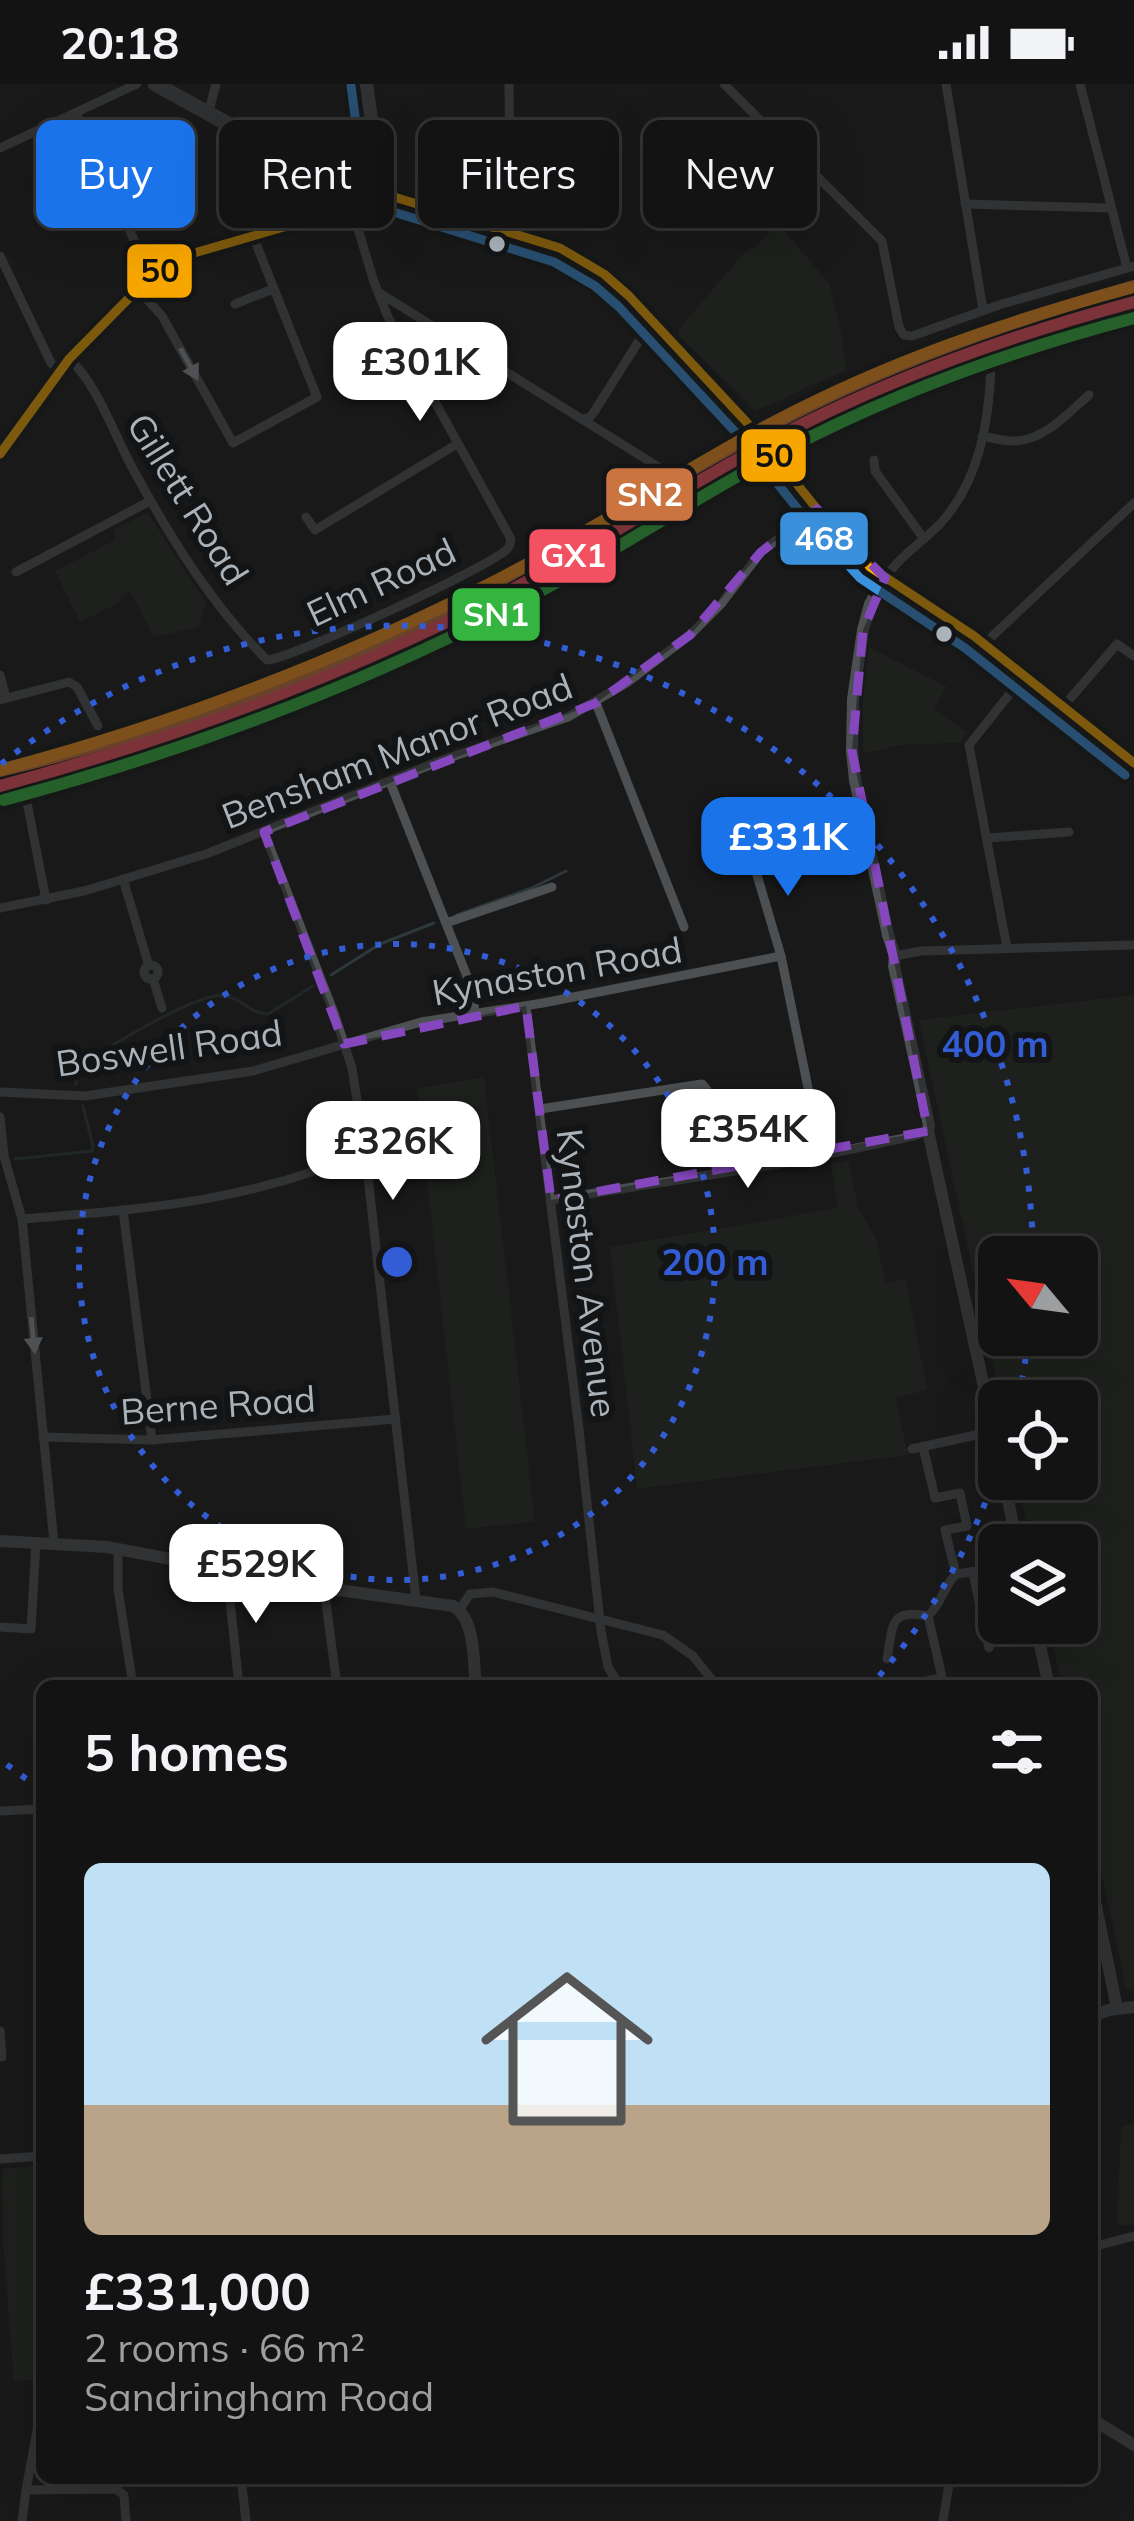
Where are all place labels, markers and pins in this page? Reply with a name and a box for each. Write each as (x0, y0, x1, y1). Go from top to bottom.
unlabelled marker (486, 233, 508, 255)
pin: £301K (336, 322, 504, 424)
unlabelled marker (933, 623, 955, 645)
pin: £331K (704, 797, 872, 899)
pin: £354K (664, 1089, 832, 1191)
pin: £326K (309, 1101, 477, 1203)
centre of rings (376, 1241, 418, 1283)
pin: £529K (172, 1524, 340, 1626)

